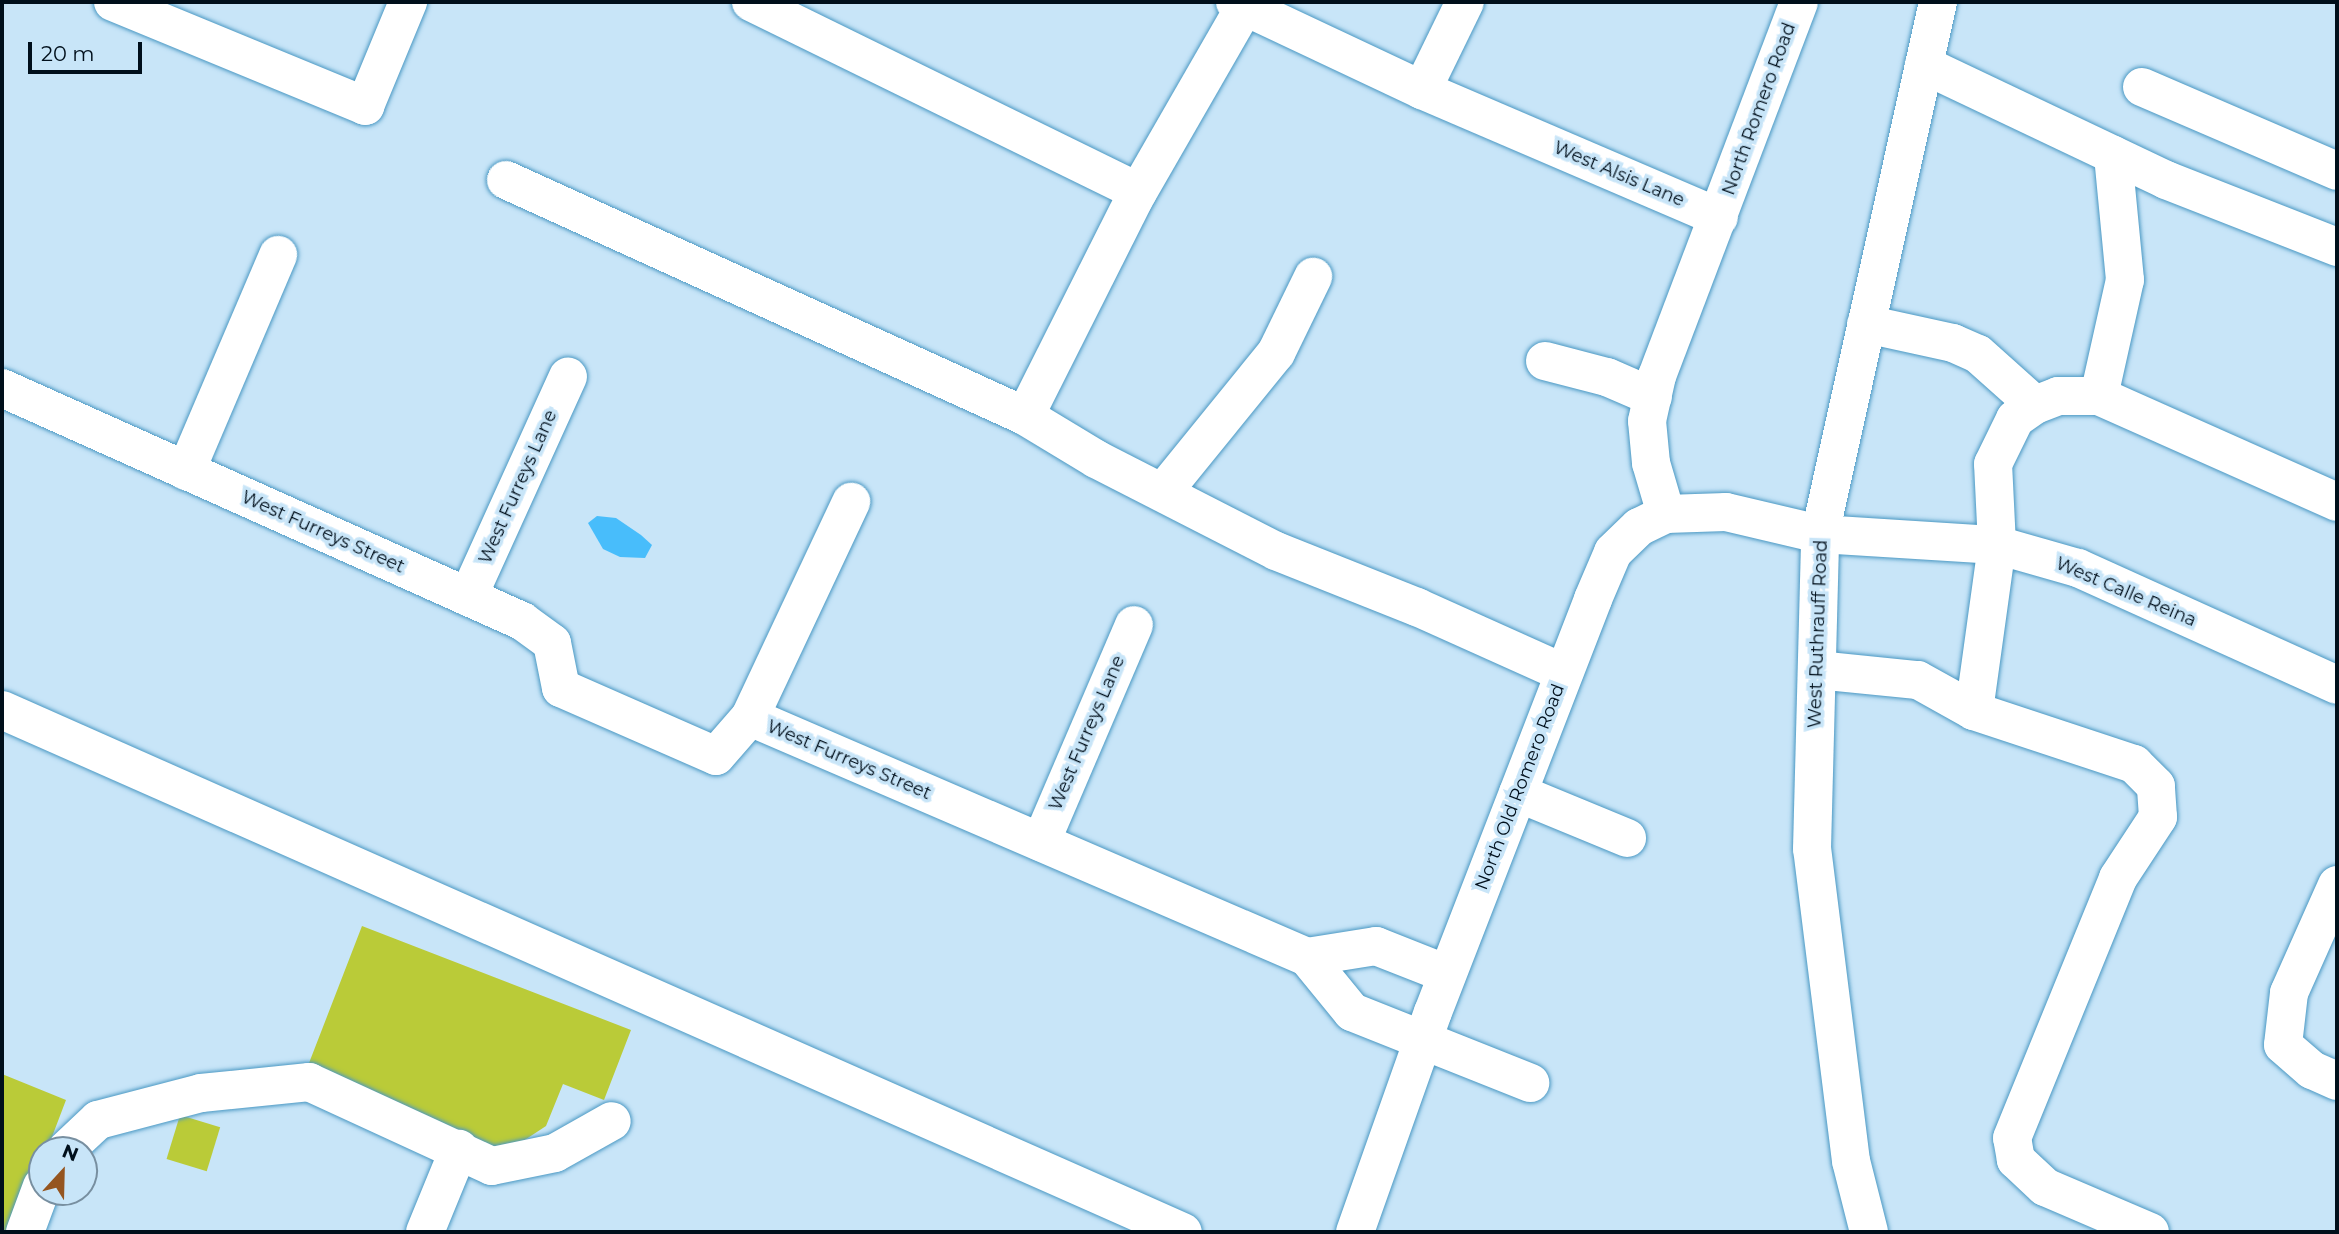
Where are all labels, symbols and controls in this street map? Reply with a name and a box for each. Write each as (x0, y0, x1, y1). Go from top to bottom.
street label: North Romero Road (1718, 20, 1800, 198)
scale bar (32, 28, 145, 72)
text: 20 m (41, 41, 95, 66)
street label: West Alsis Lane (1550, 137, 1688, 211)
street label: West Furreys Lane (474, 407, 562, 567)
street label: West Furreys Street (238, 486, 408, 578)
street label: West Ruthrauff Road (1804, 539, 1832, 729)
street label: West Calle Reina (2052, 553, 2200, 631)
street label: West Furreys Lane (1045, 652, 1129, 814)
street label: North Old Romero Road (1471, 681, 1569, 893)
street label: West Furreys Street (764, 716, 934, 804)
north arrow (28, 1136, 98, 1206)
text: N (59, 1139, 82, 1166)

